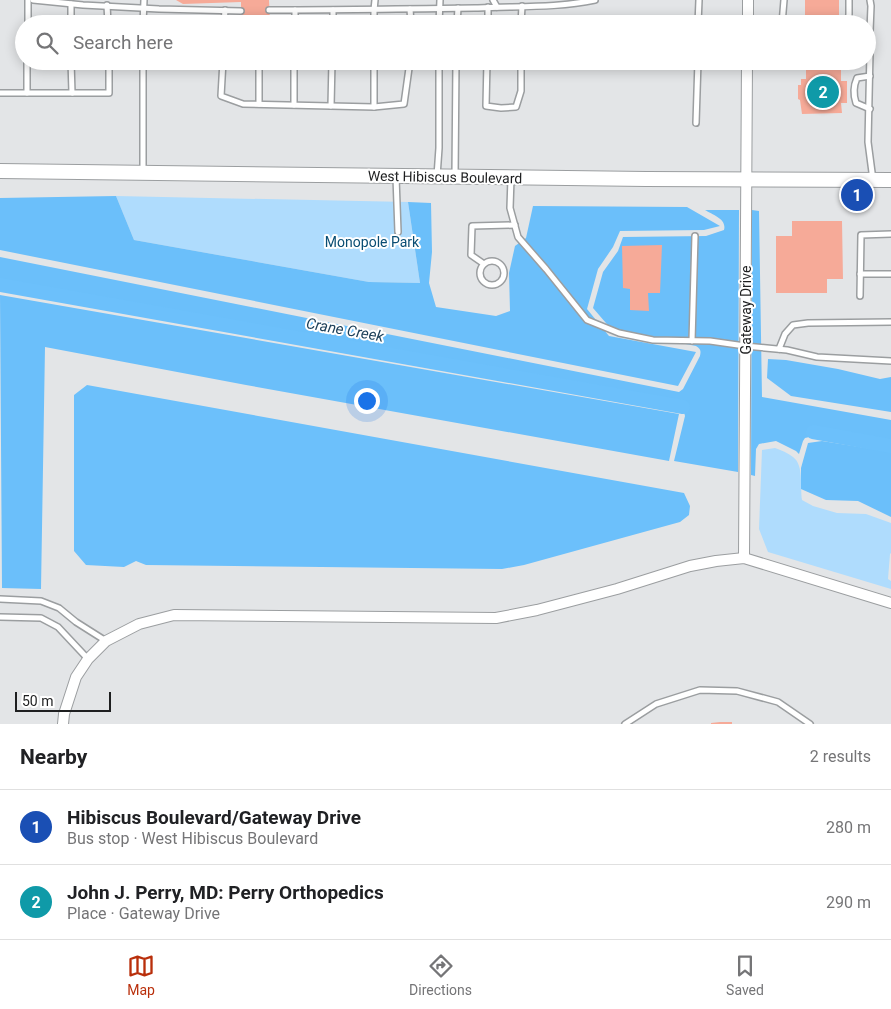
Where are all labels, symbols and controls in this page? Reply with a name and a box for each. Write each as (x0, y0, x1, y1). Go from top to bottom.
search box (15, 15, 876, 70)
icon: search (33, 29, 61, 57)
text: Search here (73, 31, 173, 54)
pin: 2 (807, 73, 839, 111)
street label: West Hibiscus Boulevard (368, 168, 522, 186)
pin: 1 (841, 176, 873, 214)
park label: Monopole Park (325, 234, 420, 250)
street label: Gateway Drive (738, 266, 754, 354)
water label: Crane Creek (305, 314, 386, 346)
your location (354, 388, 380, 414)
scale bar (15, 689, 111, 712)
text: 50 m (22, 693, 54, 709)
text: Nearby (20, 745, 87, 769)
text: 2 results (810, 747, 871, 766)
text: Hibiscus Boulevard/Gateway Drive (67, 806, 361, 829)
text: 1 (31, 818, 41, 837)
text: 280 m (826, 818, 871, 837)
text: Bus stop · West Hibiscus Boulevard (67, 829, 318, 848)
text: John J. Perry, MD: Perry Orthopedics (67, 881, 384, 904)
text: 2 (31, 893, 41, 912)
text: 290 m (826, 893, 871, 912)
text: Place · Gateway Drive (67, 904, 220, 923)
tab: Map (127, 952, 155, 998)
tab: Directions (409, 952, 472, 998)
tab: Saved (726, 952, 764, 998)

